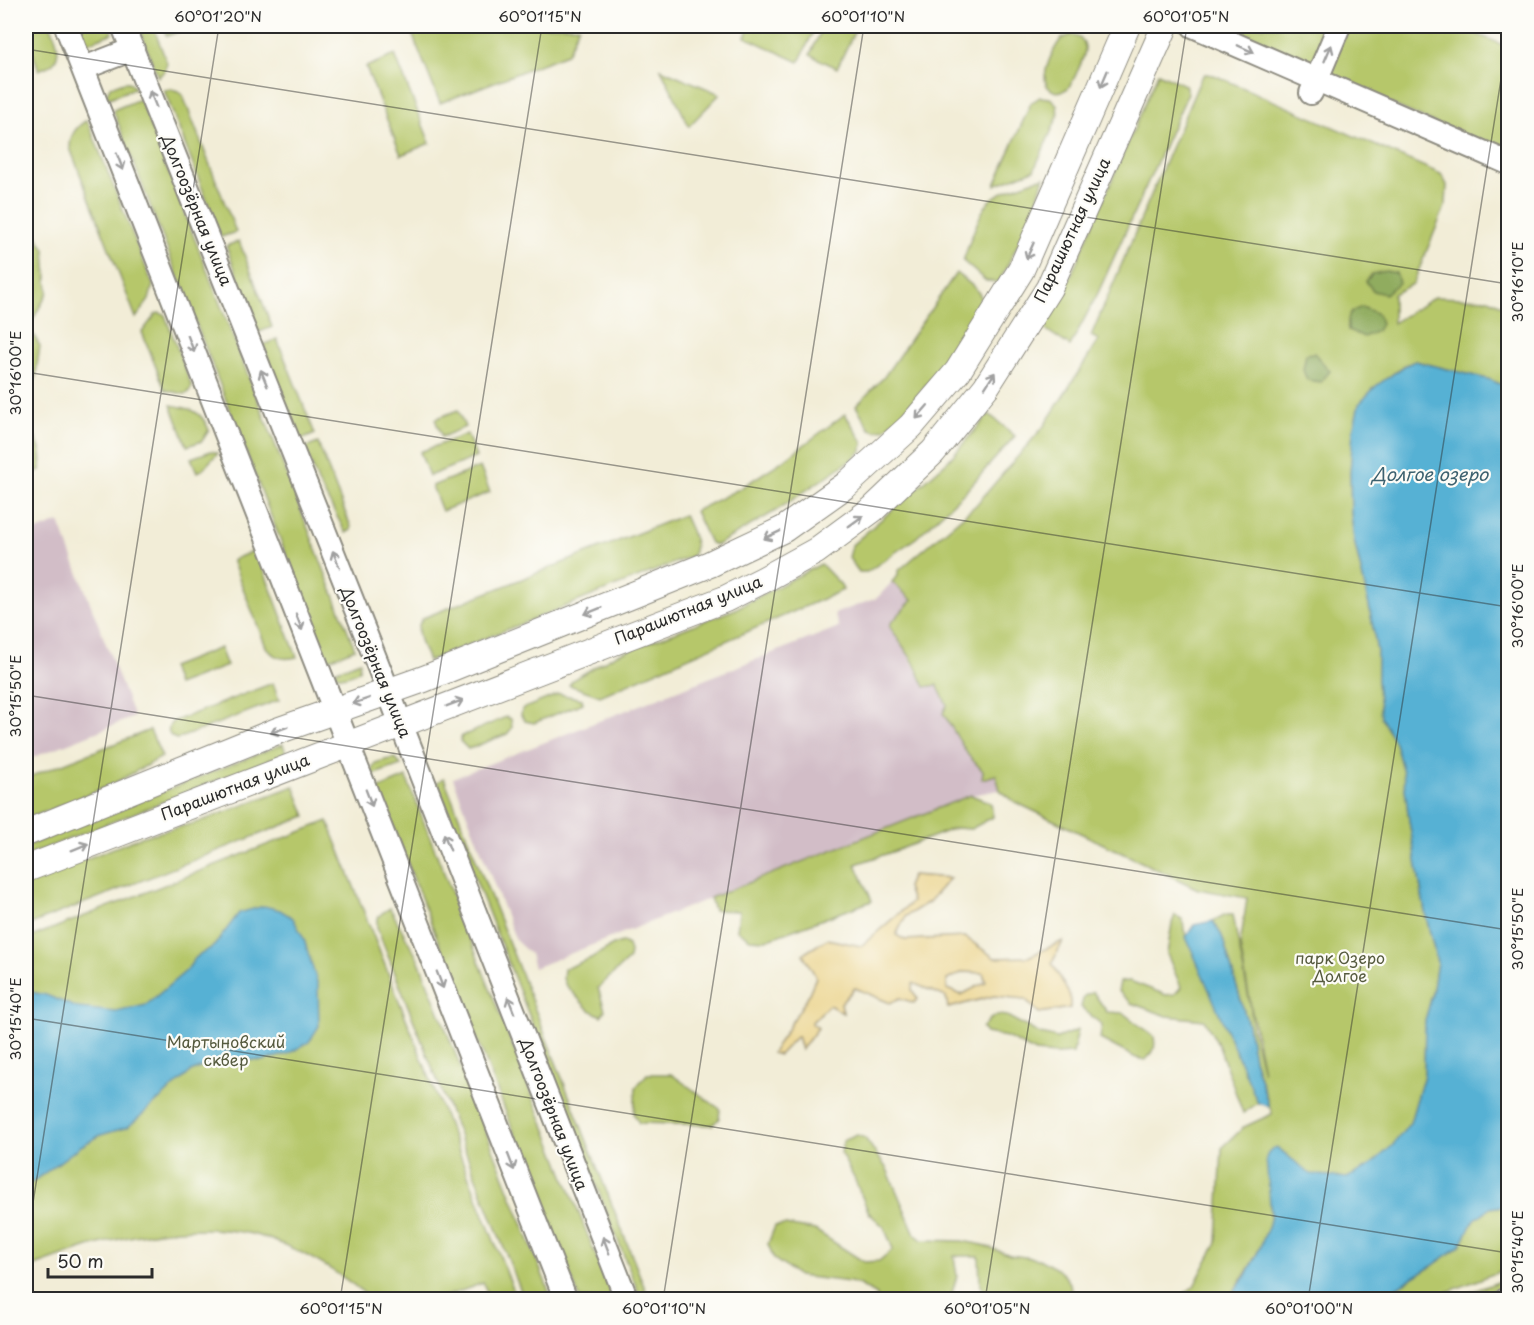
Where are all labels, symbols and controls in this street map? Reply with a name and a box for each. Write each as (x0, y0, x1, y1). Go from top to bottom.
text: 60°01'20"N (174, 4, 262, 27)
text: 60°01'15"N (498, 4, 582, 27)
text: 60°01'10"N (821, 4, 905, 27)
text: 60°01'05"N (1142, 4, 1230, 27)
one-way arrow (1237, 44, 1255, 55)
one-way arrow (1323, 44, 1334, 62)
one-way arrow (1098, 70, 1109, 88)
one-way arrow (147, 91, 158, 109)
street label: Долгоозёрная улица (156, 129, 239, 289)
one-way arrow (115, 152, 126, 171)
street label: Парашютная улица (1027, 153, 1115, 306)
one-way arrow (1024, 241, 1035, 259)
text: 30°16'10"E (1505, 241, 1528, 323)
text: 30°16'00"E (3, 330, 26, 416)
one-way arrow (186, 334, 197, 353)
one-way arrow (258, 369, 269, 388)
one-way arrow (984, 373, 996, 389)
one-way arrow (915, 404, 929, 419)
water label: Долгое озеро (1370, 460, 1489, 487)
one-way arrow (848, 515, 864, 527)
one-way arrow (763, 529, 781, 541)
one-way arrow (330, 550, 341, 569)
text: 30°16'00"E (1505, 563, 1528, 649)
street label: Парашютная улица (610, 568, 765, 650)
street label: Долгоозёрная улица (335, 581, 418, 741)
one-way arrow (584, 606, 602, 617)
one-way arrow (294, 612, 305, 630)
text: 30°15'50"E (3, 655, 26, 737)
one-way arrow (445, 696, 464, 707)
one-way arrow (352, 697, 371, 708)
one-way arrow (270, 725, 289, 736)
street label: Парашютная улица (157, 747, 313, 826)
one-way arrow (364, 789, 375, 807)
one-way arrow (441, 833, 452, 852)
one-way arrow (70, 841, 89, 852)
text: 30°15'50"E (1505, 888, 1528, 970)
park label: парк Озеро Долгое (1295, 945, 1385, 987)
one-way arrow (435, 970, 446, 989)
text: 30°15'40"E (3, 977, 26, 1061)
one-way arrow (505, 996, 516, 1015)
park label: Мартыновский сквер (167, 1029, 285, 1071)
street label: Долгоозёрная улица (514, 1033, 595, 1193)
one-way arrow (507, 1152, 518, 1170)
text: 30°15'40"E (1505, 1210, 1528, 1294)
one-way arrow (599, 1236, 610, 1255)
scale bar (48, 1241, 152, 1279)
text: 50 m (57, 1247, 104, 1274)
text: 60°01'15"N (299, 1296, 383, 1319)
text: 60°01'10"N (622, 1296, 706, 1319)
text: 60°01'05"N (943, 1296, 1031, 1319)
text: 60°01'00"N (1265, 1296, 1353, 1319)

